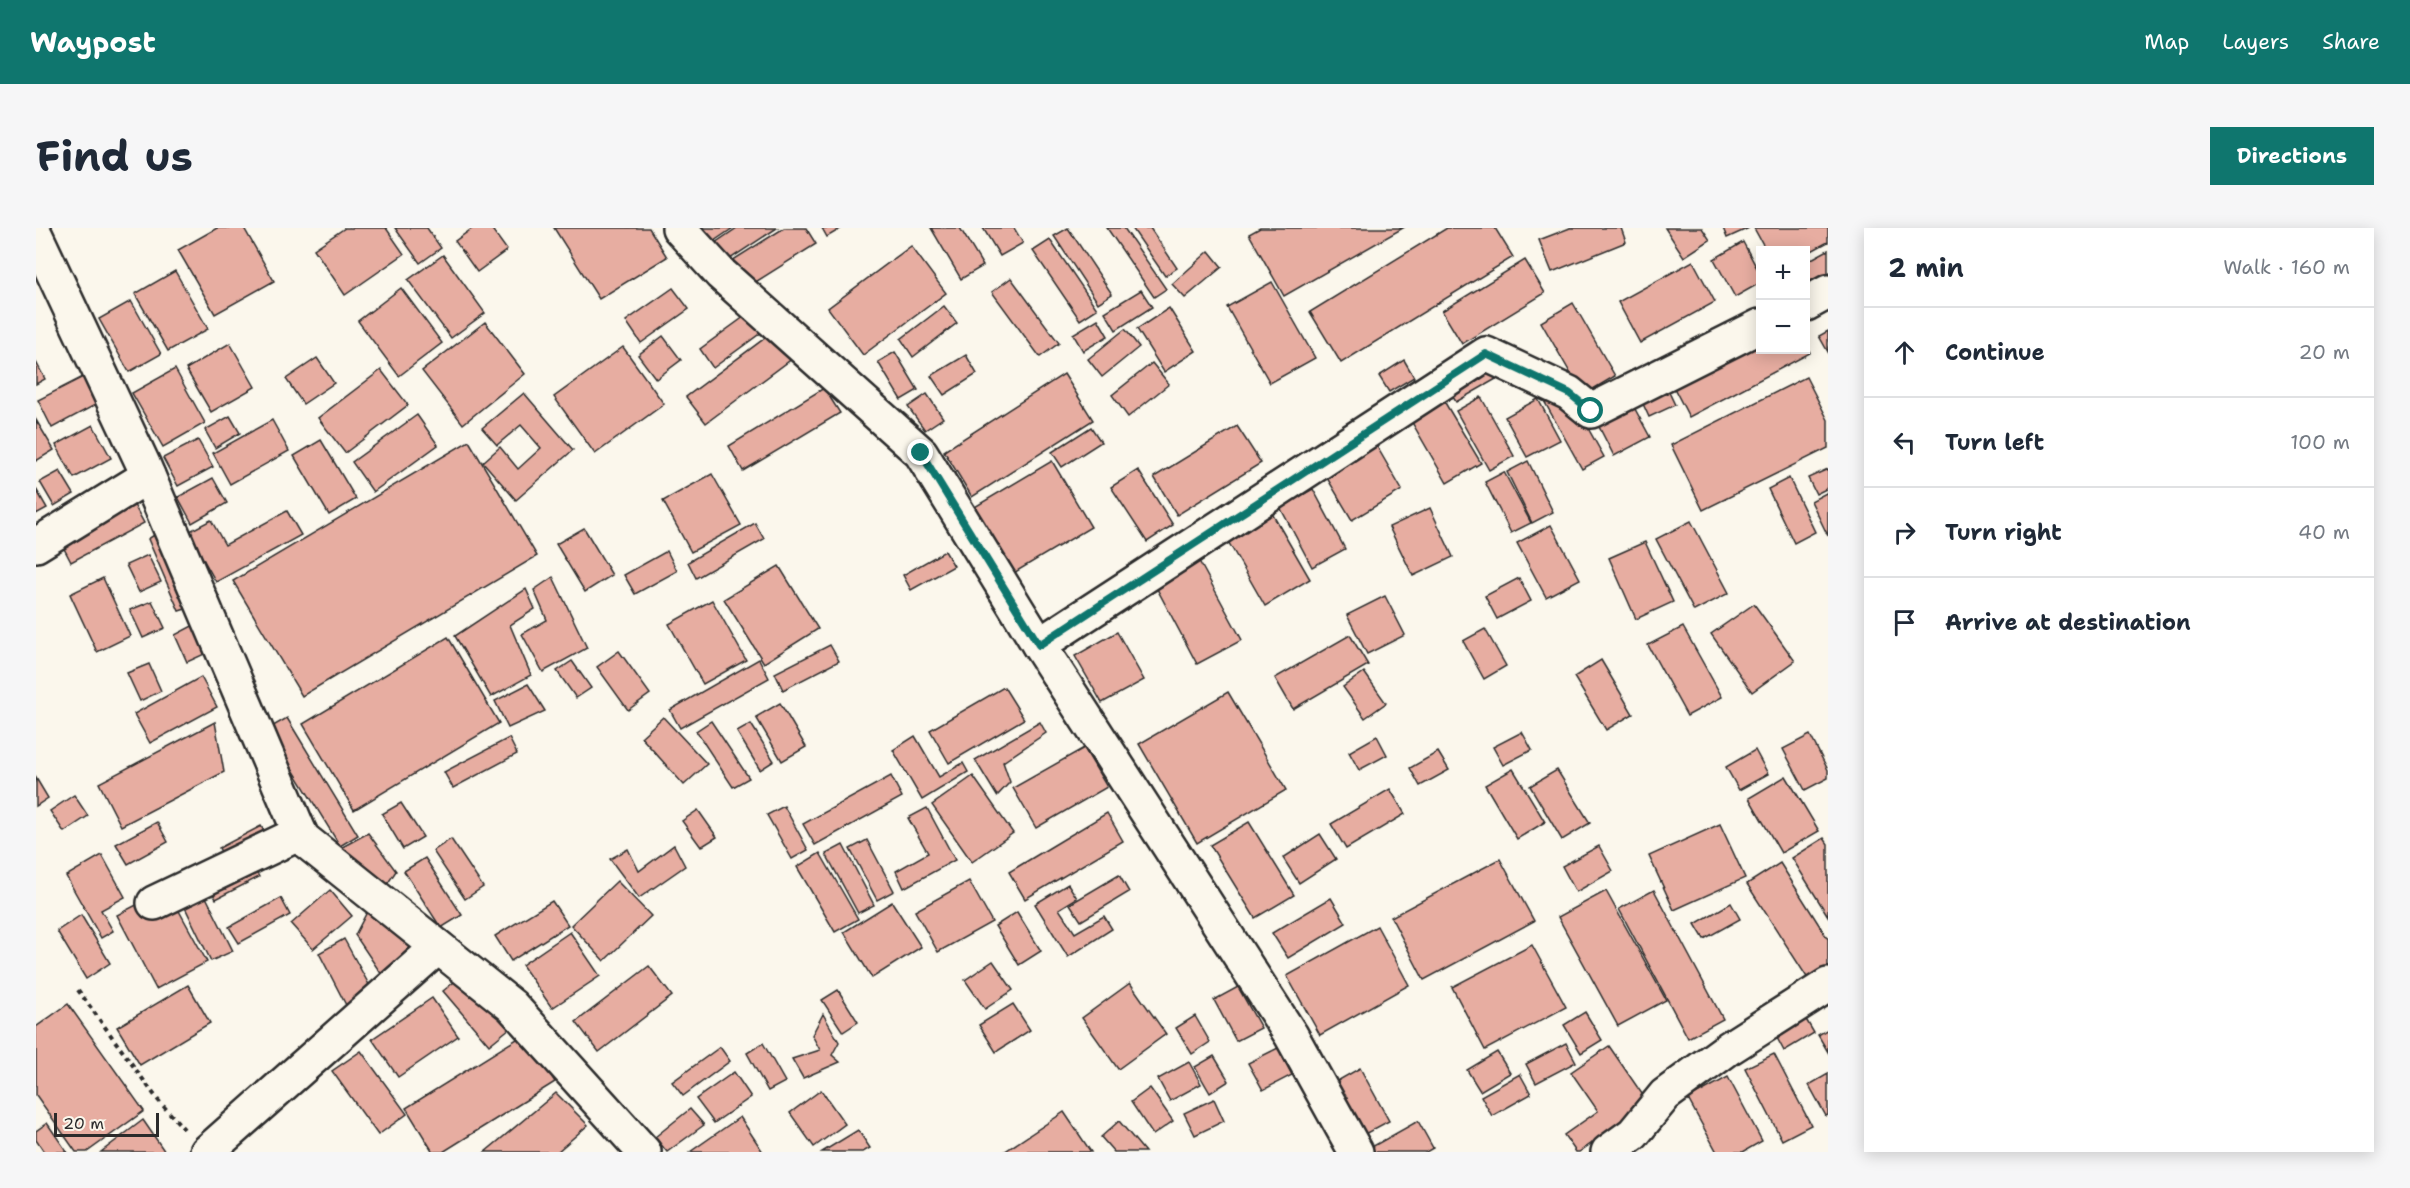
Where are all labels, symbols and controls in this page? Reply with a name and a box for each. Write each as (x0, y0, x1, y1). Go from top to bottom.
text: Waypost (30, 23, 156, 61)
text: Map (2144, 28, 2189, 56)
text: Layers (2222, 28, 2289, 56)
text: Share (2322, 28, 2380, 56)
button: Directions (2210, 127, 2374, 185)
text: Find us (36, 128, 193, 184)
map controls (1756, 246, 1810, 354)
button: + (1756, 246, 1810, 300)
text: 2 min (1888, 250, 1964, 285)
text: Walk · 160 m (2223, 254, 2350, 280)
button: − (1756, 300, 1810, 354)
icon: ahead (1888, 336, 1921, 369)
text: Continue (1945, 338, 2045, 367)
text: 20 m (2299, 339, 2350, 365)
route start (1577, 397, 1603, 423)
icon: left (1888, 426, 1921, 459)
text: Turn left (1945, 428, 2044, 457)
text: 100 m (2290, 429, 2350, 455)
route end (907, 439, 933, 465)
icon: right (1888, 516, 1921, 549)
text: Turn right (1945, 518, 2062, 547)
text: 40 m (2298, 519, 2350, 545)
icon: arrive (1888, 606, 1921, 639)
text: Arrive at destination (1945, 608, 2191, 637)
scale bar (54, 1110, 159, 1138)
text: 20 m (63, 1113, 104, 1134)

